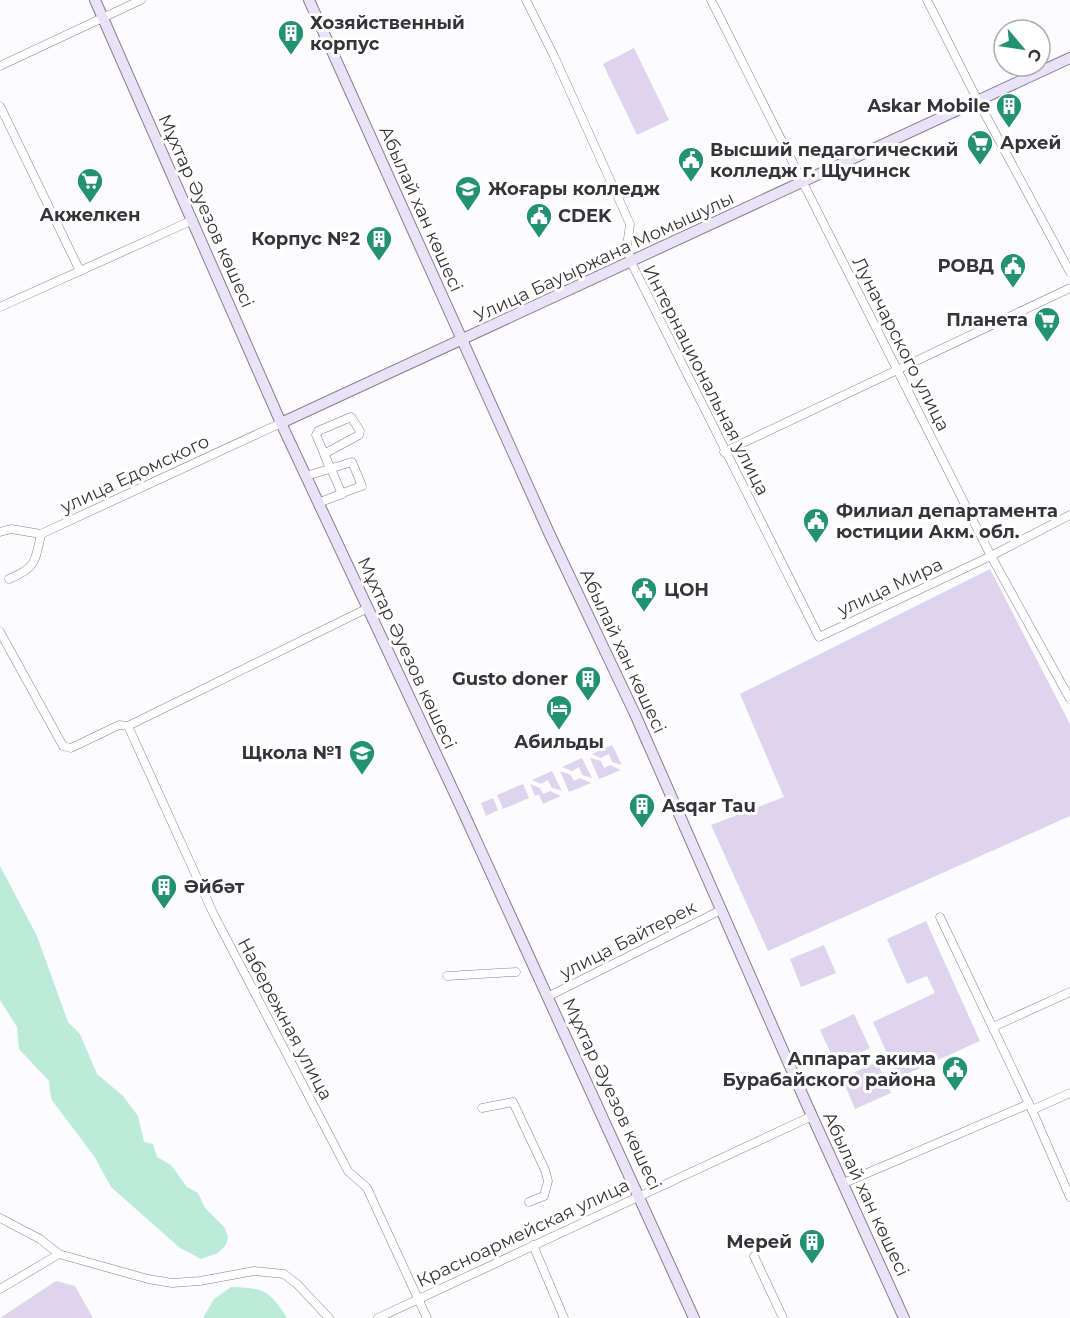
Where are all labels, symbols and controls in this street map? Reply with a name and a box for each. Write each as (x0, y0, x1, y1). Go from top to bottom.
place label: Хозяйственный корпус (310, 12, 465, 55)
building icon: Хозяйственный корпус (276, 18, 306, 56)
north arrow (992, 18, 1052, 78)
text: С (1023, 45, 1046, 65)
building icon: Askar Mobile (994, 91, 1024, 129)
place label: Askar Mobile (867, 95, 990, 117)
street label: Мұхтар Әуезов көшесі (153, 111, 259, 311)
street label: Абылай хан көшесі (374, 123, 468, 295)
supermarket icon: Архей (965, 128, 995, 166)
place label: Архей (1000, 132, 1061, 154)
place label: Высший педагогический колледж г. Щучинск (710, 139, 958, 182)
public building icon: Высший педагогический колледж г. Щучинск (676, 145, 706, 183)
supermarket icon: Акжелкен (75, 166, 105, 204)
school or university icon: Жоғары колледж (453, 174, 483, 212)
place label: Жоғары колледж (488, 178, 660, 200)
street label: Улица Бауыржана Момышулы (471, 187, 737, 327)
public building icon: CDEK (524, 201, 554, 239)
place label: Акжелкен (40, 204, 140, 226)
place label: CDEK (558, 205, 612, 227)
building icon: Корпус №2 (364, 224, 394, 262)
place label: Корпус №2 (251, 228, 360, 250)
public building icon: РОВД (998, 251, 1028, 289)
street label: Луначарского улица (847, 253, 955, 435)
place label: РОВД (937, 255, 994, 277)
street label: Интернациональная улица (638, 261, 774, 499)
supermarket icon: Планета (1032, 305, 1062, 343)
place label: Планета (946, 309, 1028, 331)
street label: улица Едомского (56, 430, 213, 519)
place label: Филиал департамента юстиции Акм. обл. (836, 500, 1058, 543)
public building icon: Филиал департамента юстиции Акм. обл. (801, 506, 831, 544)
street label: улица Мира (833, 553, 946, 621)
street label: Мұхтар Әуезов көшесі (353, 554, 461, 752)
street label: Абылай хан көшесі (575, 565, 671, 737)
public building icon: ЦОН (629, 575, 659, 613)
place label: ЦОН (664, 579, 709, 601)
building icon: Gusto doner (573, 664, 603, 702)
place label: Gusto doner (452, 668, 568, 690)
hotel icon: Абильды (544, 693, 574, 731)
place label: Абильды (514, 731, 604, 753)
school or university icon: Щкола №1 (347, 738, 377, 776)
place label: Щкола №1 (241, 742, 342, 764)
building icon: Asqar Tau (627, 791, 657, 829)
place label: Asqar Tau (661, 795, 756, 817)
building icon: Әйбәт (149, 872, 179, 910)
place label: Әйбәт (184, 876, 245, 898)
street label: улица Байтерек (555, 896, 700, 984)
street label: Набережная улица (233, 934, 337, 1104)
street label: Мұхтар Әуезов көшесі (558, 995, 666, 1193)
place label: Аппарат акима Бурабайского района (723, 1048, 936, 1091)
public building icon: Аппарат акима Бурабайского района (940, 1054, 970, 1092)
street label: Абылай хан көшесі (818, 1108, 914, 1280)
street label: Красноармейская улица (413, 1174, 633, 1292)
building icon: Мерей (797, 1227, 827, 1265)
place label: Мерей (726, 1231, 792, 1253)

